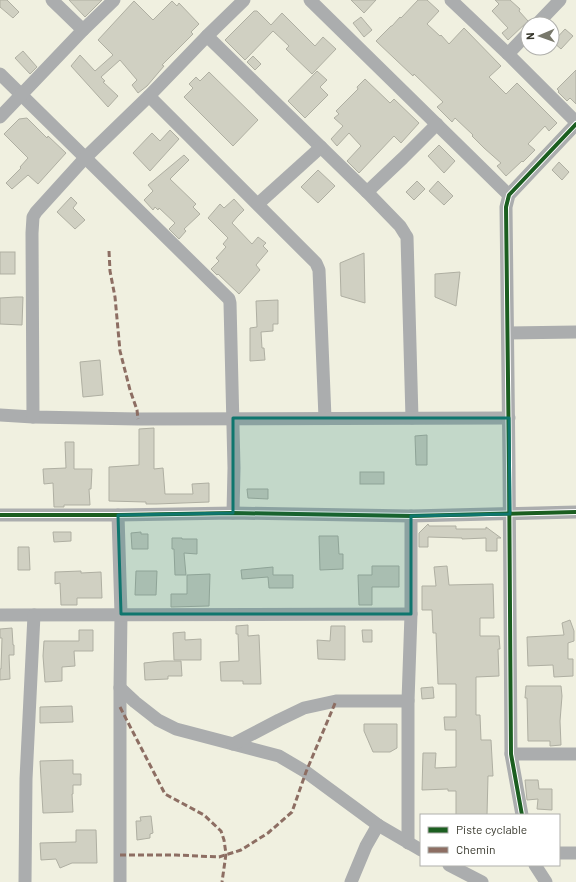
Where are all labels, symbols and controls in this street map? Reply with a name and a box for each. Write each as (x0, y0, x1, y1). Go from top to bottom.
north arrow (520, 16, 560, 56)
text: N (523, 32, 536, 40)
legend (420, 814, 560, 866)
text: Piste cyclable (456, 822, 527, 836)
text: Chemin (456, 842, 496, 856)

